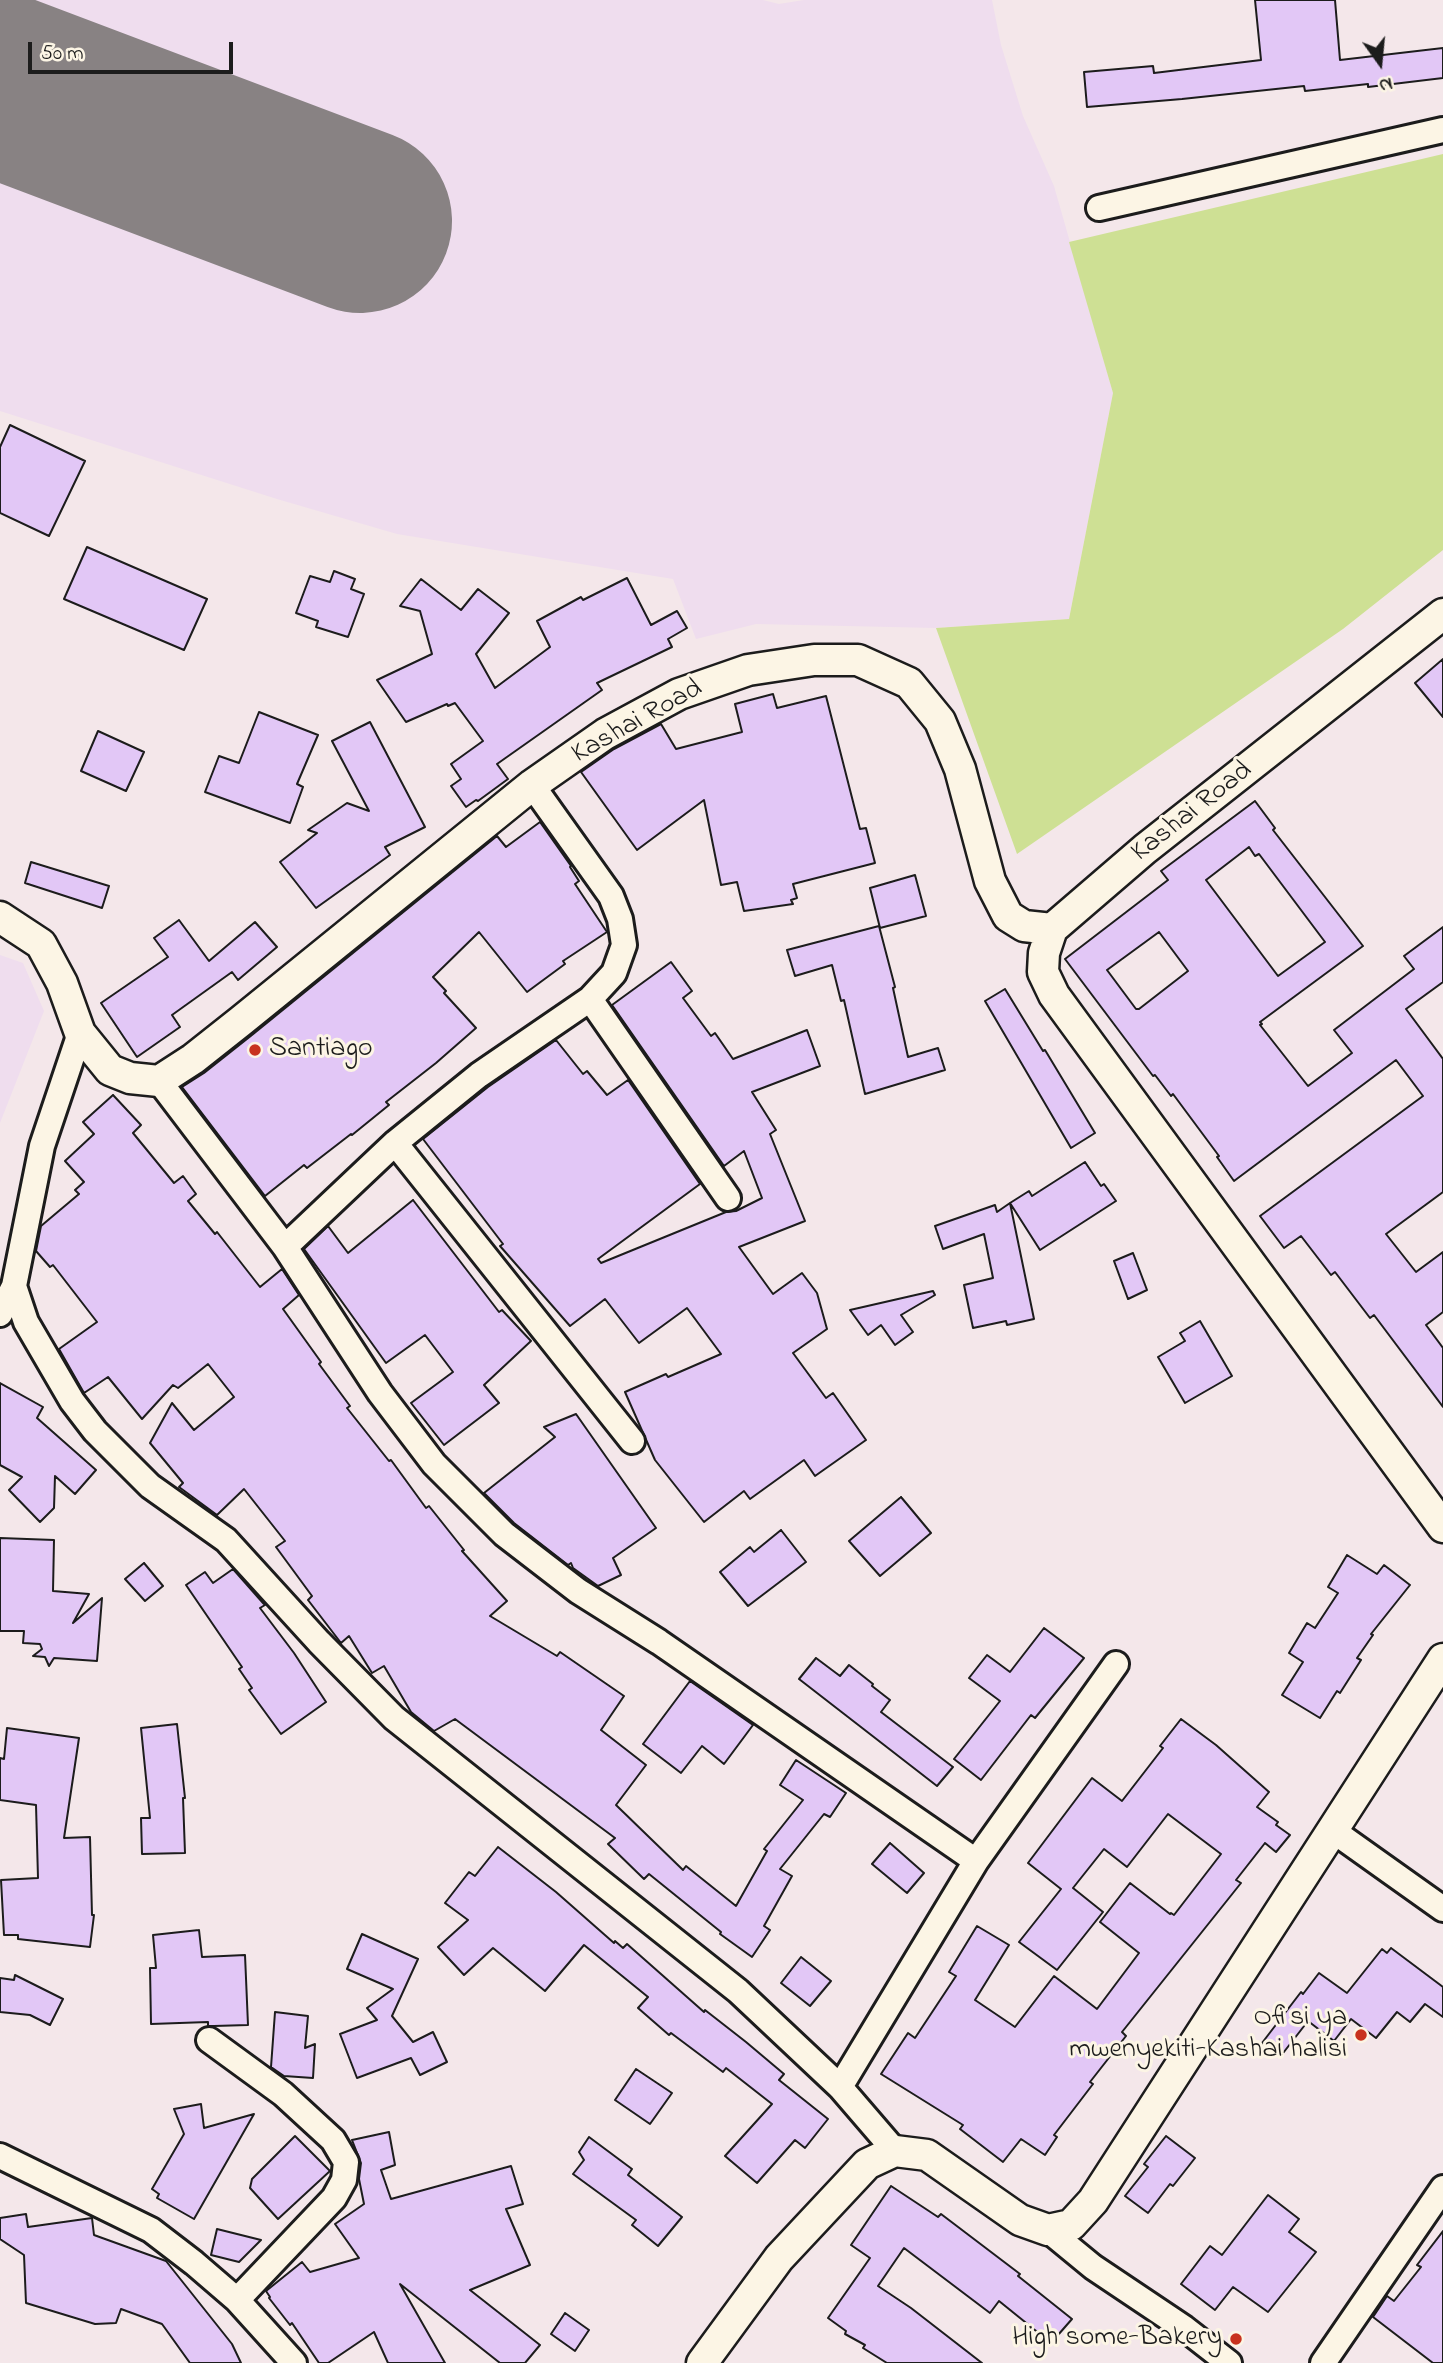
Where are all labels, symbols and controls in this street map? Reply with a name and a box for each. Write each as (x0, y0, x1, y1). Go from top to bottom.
scale bar (32, 28, 236, 72)
north arrow (1345, 28, 1415, 98)
text: 50 m (41, 39, 84, 69)
text: N (1376, 69, 1395, 98)
street label: Kashai Road (567, 673, 709, 773)
street label: Kashai Road (1126, 755, 1260, 871)
place label: Santiago (269, 1033, 373, 1067)
marker: Santiago (247, 1042, 263, 1058)
place label: Ofisi ya mwenyekiti-Kashai halisi (1069, 2002, 1347, 2068)
marker: Ofisi ya mwenyekiti-Kashai halisi (1353, 2027, 1369, 2043)
place label: High some-Bakery (1012, 2322, 1222, 2356)
marker: High some-Bakery (1228, 2331, 1244, 2347)

